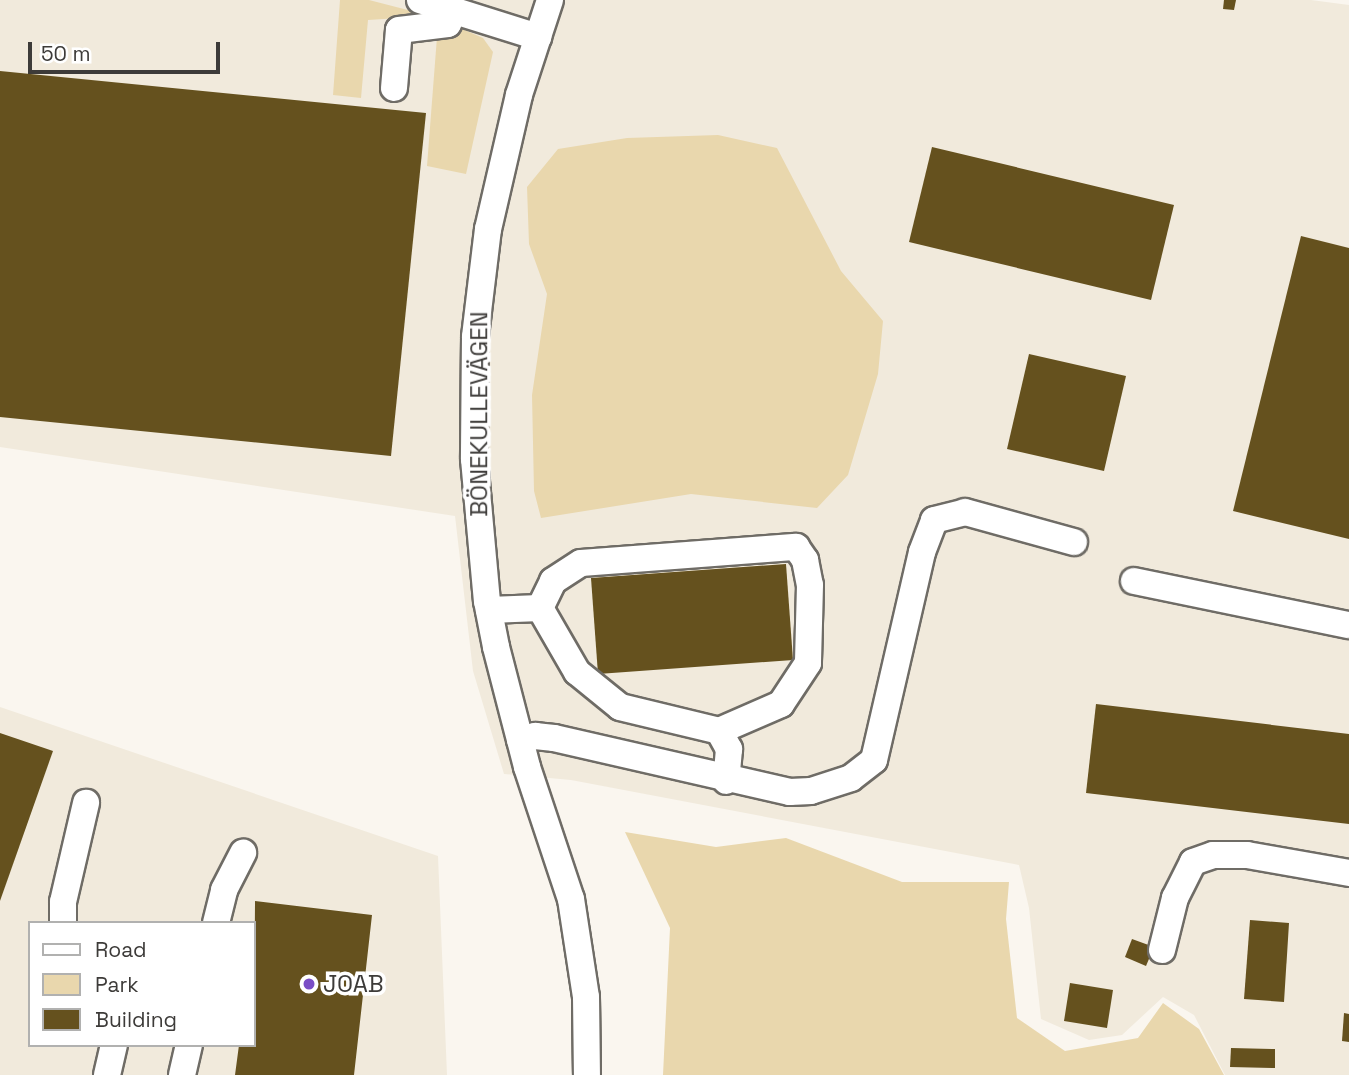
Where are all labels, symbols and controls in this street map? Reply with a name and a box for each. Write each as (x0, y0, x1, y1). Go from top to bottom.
scale bar (32, 28, 224, 72)
text: 50 m (41, 40, 91, 67)
street label: BÖNEKULLEVÄGEN (465, 311, 493, 517)
legend (28, 921, 256, 1047)
text: Road (95, 936, 147, 963)
place label: JOAB (323, 970, 384, 998)
text: Park (95, 971, 139, 998)
marker: JOAB (301, 976, 317, 992)
text: Building (95, 1006, 177, 1033)

